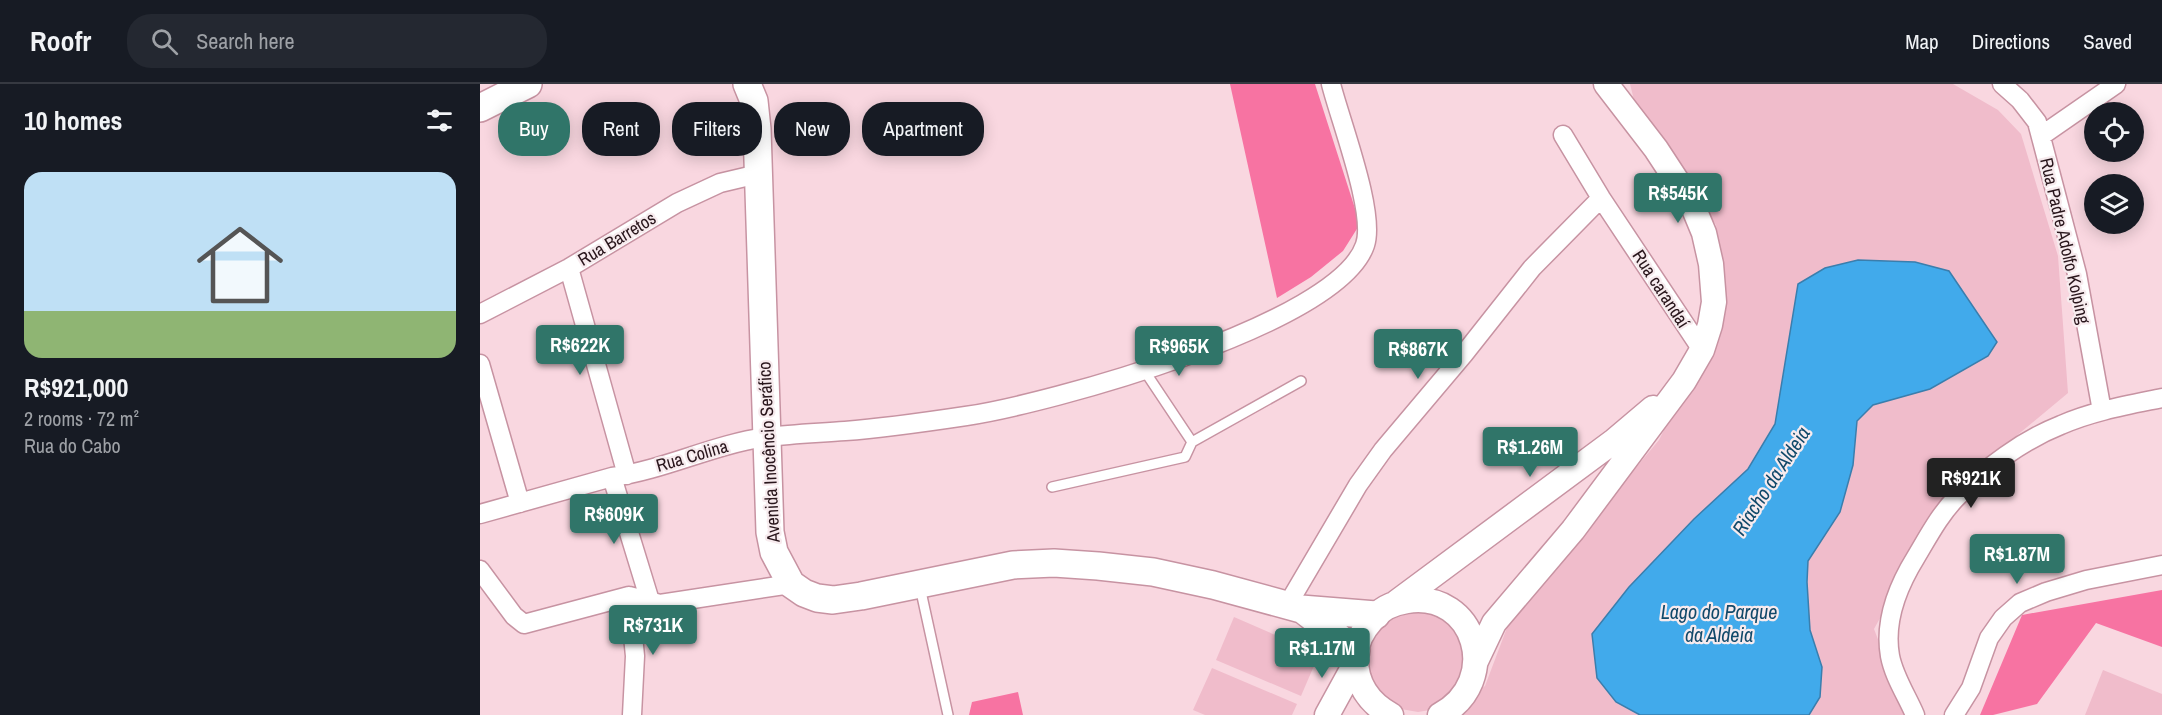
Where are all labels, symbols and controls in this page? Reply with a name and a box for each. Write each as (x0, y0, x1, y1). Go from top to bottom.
search box (127, 14, 547, 68)
text: Roofr (30, 22, 91, 60)
icon: search (148, 25, 181, 58)
text: Search here (196, 26, 295, 56)
text: Map (1905, 27, 1939, 56)
text: Directions (1972, 27, 2050, 56)
text: Saved (2083, 27, 2132, 56)
chip: Buy (498, 102, 570, 156)
chip: Rent (582, 102, 660, 156)
chip: Filters (672, 102, 762, 156)
chip: New (774, 102, 850, 156)
chip: Apartment (862, 102, 984, 156)
map controls (2084, 102, 2144, 234)
button: locate (2084, 102, 2144, 162)
text: 10 homes (24, 103, 122, 138)
icon: filters (423, 104, 456, 137)
street label: Rua Padre Adolfo Kolping (2034, 155, 2097, 327)
pin: R$545K (1629, 173, 1727, 224)
button: layers (2084, 174, 2144, 234)
text: R$545K (1648, 179, 1708, 206)
street label: Rua Barretos (573, 205, 660, 272)
icon: home (186, 211, 294, 319)
street label: Rua carandaí (1627, 245, 1697, 333)
pin: R$622K (531, 325, 629, 376)
pin: R$965K (1130, 326, 1228, 377)
pin: R$867K (1369, 329, 1467, 380)
text: R$622K (550, 331, 610, 358)
text: R$965K (1149, 332, 1209, 359)
text: R$867K (1388, 335, 1448, 362)
street label: Avenida Inocêncio Seráfico (751, 361, 786, 544)
text: R$921,000 (24, 370, 128, 405)
text: 2 rooms · 72 m² (24, 405, 139, 432)
water label: Riacho da Aldeia (1725, 421, 1816, 540)
pin: R$1.26M (1475, 427, 1585, 478)
text: Rua do Cabo (24, 432, 121, 459)
street label: Rua Colina (653, 433, 731, 478)
text: R$1.26M (1497, 433, 1563, 460)
pin: R$921K (1922, 458, 2020, 509)
text: R$921K (1941, 464, 2001, 491)
pin: R$609K (565, 494, 663, 545)
text: R$609K (584, 500, 644, 527)
pin: R$1.87M (1962, 534, 2072, 585)
text: R$1.87M (1984, 540, 2050, 567)
water label: Lago do Parque da Aldeia (1661, 598, 1777, 648)
pin: R$731K (604, 605, 702, 656)
text: R$731K (623, 611, 683, 638)
pin: R$1.17M (1267, 628, 1377, 679)
text: R$1.17M (1289, 634, 1355, 661)

